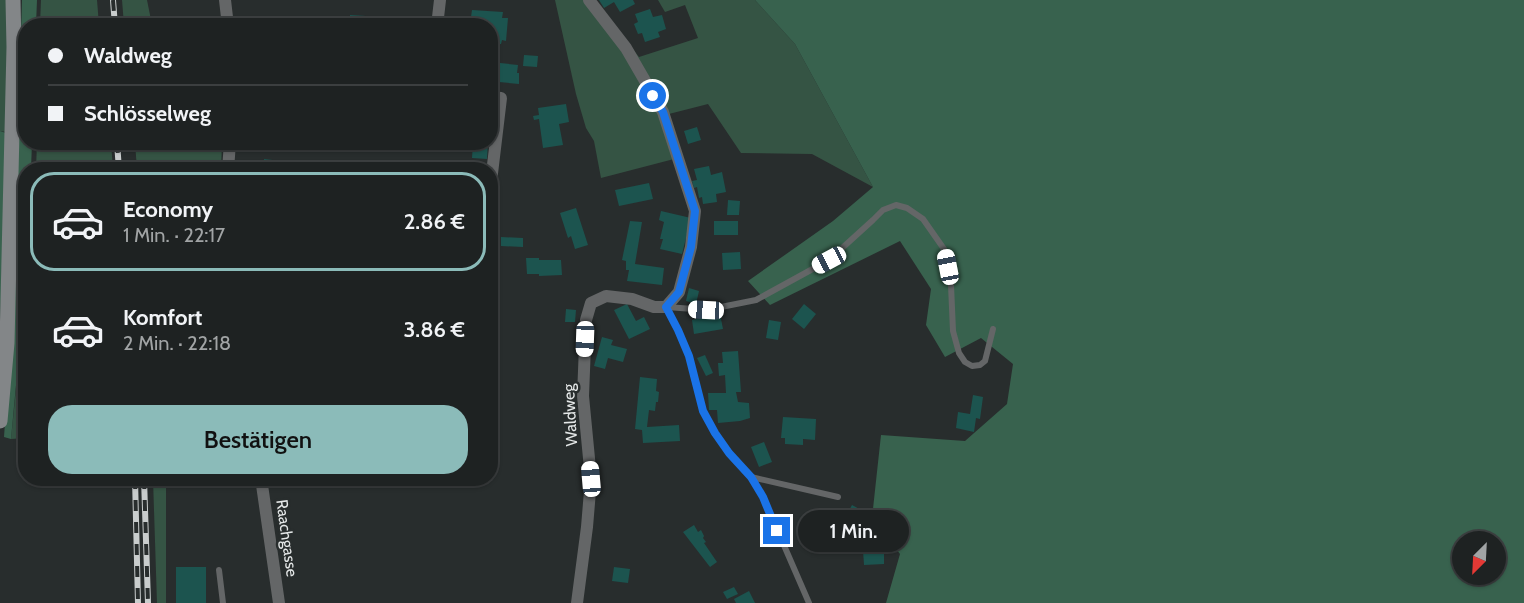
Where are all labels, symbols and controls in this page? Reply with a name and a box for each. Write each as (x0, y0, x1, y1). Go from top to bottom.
text: Waldweg (84, 42, 172, 69)
route start (639, 82, 666, 109)
text: Schlösselweg (84, 100, 211, 127)
icon: car (51, 195, 105, 249)
text: Economy (123, 196, 213, 223)
text: 2.86 € (404, 208, 465, 235)
text: 1 Min. · 22:17 (123, 223, 225, 247)
car (809, 244, 849, 276)
car (936, 248, 960, 286)
car (688, 300, 724, 320)
icon: car (51, 303, 105, 357)
text: Komfort (123, 304, 202, 331)
text: 3.86 € (403, 316, 465, 343)
car (575, 321, 595, 357)
text: 2 Min. · 22:18 (123, 331, 231, 355)
street label: Waldweg (559, 382, 581, 447)
button: Bestätigen (48, 405, 468, 474)
car (580, 460, 602, 498)
street label: Raachgasse (272, 498, 302, 578)
callout: 1 Min. (798, 510, 909, 552)
route end (763, 517, 790, 544)
text: 1 Min. (830, 519, 877, 543)
north arrow (1452, 531, 1506, 585)
map controls (1452, 531, 1506, 585)

